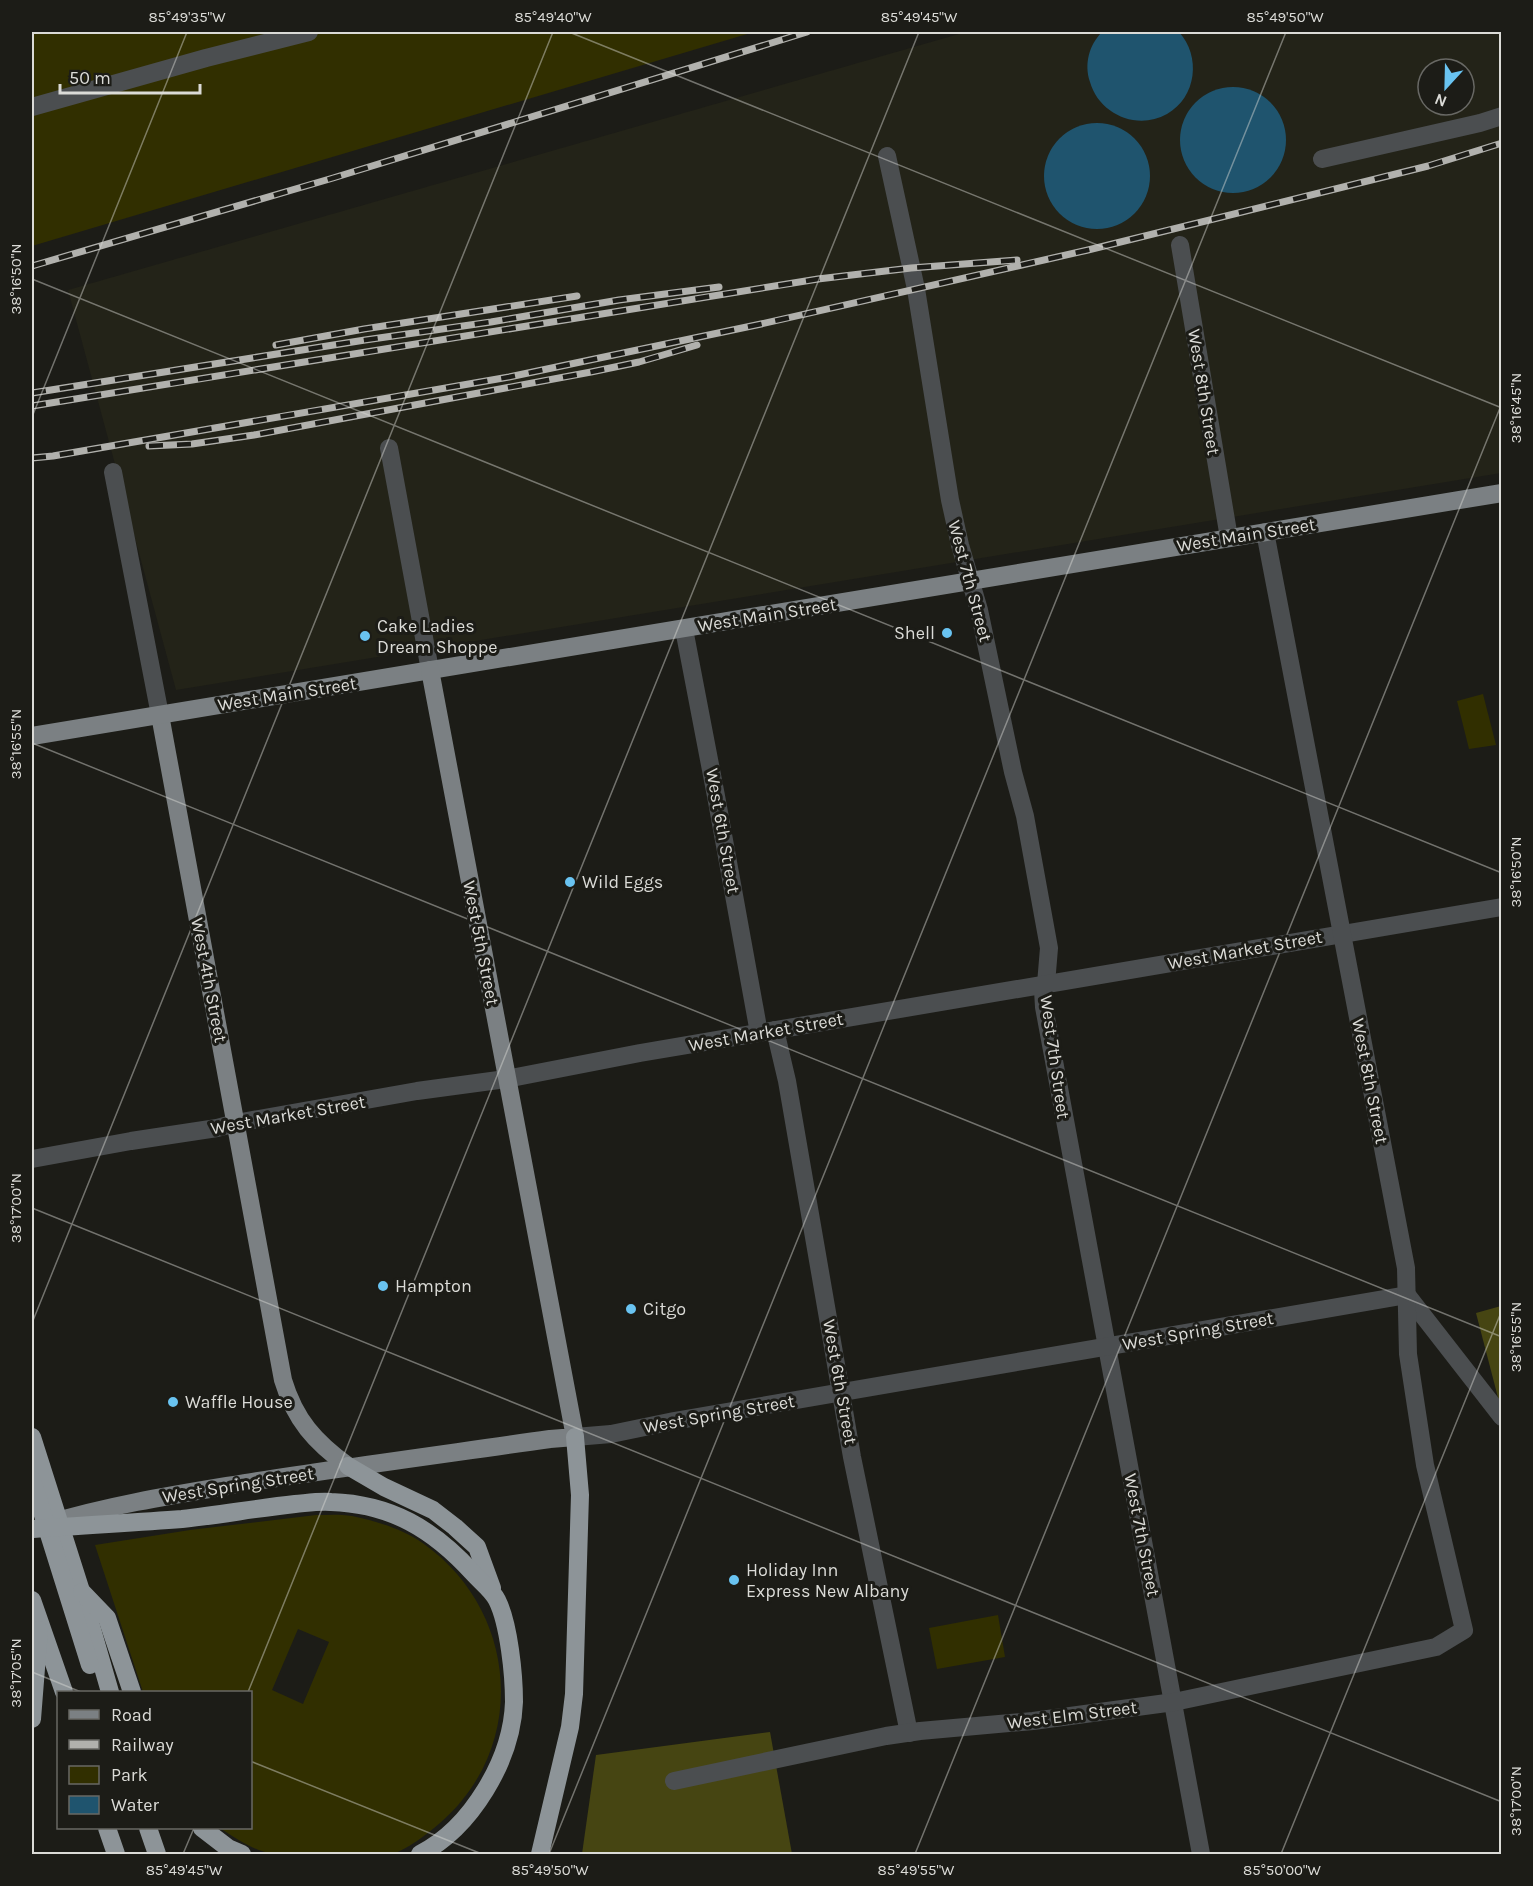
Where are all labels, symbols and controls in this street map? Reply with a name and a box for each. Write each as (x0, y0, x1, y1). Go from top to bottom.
text: 85°49'35"W (148, 8, 226, 26)
text: 85°49'40"W (514, 8, 592, 26)
text: 85°49'45"W (881, 8, 958, 26)
text: 85°49'50"W (1246, 8, 1324, 26)
scale bar (60, 57, 200, 95)
north arrow (1416, 57, 1476, 117)
text: 50 m (69, 67, 111, 89)
text: N (1432, 89, 1449, 111)
text: 38°16'50"N (7, 244, 25, 314)
street label: West 8th Street (1183, 327, 1225, 457)
text: 38°16'45"N (1507, 373, 1525, 443)
street label: West Main Street (1175, 513, 1317, 557)
street label: West 7th Street (943, 518, 997, 644)
street label: West Main Street (696, 593, 838, 637)
place label: Cake Ladies Dream Shoppe (377, 615, 498, 658)
place label: Shell (894, 622, 935, 644)
marker: Shell (940, 626, 954, 640)
marker: Cake Ladies Dream Shoppe (358, 629, 372, 643)
street label: West Main Street (216, 672, 358, 716)
text: 38°16'55"N (7, 709, 25, 779)
street label: West 6th Street (701, 767, 745, 896)
text: 38°16'50"N (1507, 837, 1525, 907)
place label: Wild Eggs (582, 871, 663, 893)
marker: Wild Eggs (563, 875, 577, 889)
street label: West 5th Street (458, 879, 504, 1008)
street label: West 4th Street (186, 916, 232, 1044)
street label: West Market Street (1166, 926, 1324, 974)
street label: West 7th Street (1035, 994, 1075, 1121)
street label: West Market Street (687, 1008, 845, 1056)
street label: West 8th Street (1347, 1016, 1393, 1146)
street label: West Market Street (209, 1091, 367, 1139)
text: 38°17'00"N (7, 1173, 25, 1243)
place label: Hampton (395, 1275, 472, 1297)
marker: Hampton (376, 1279, 390, 1293)
place label: Citgo (643, 1298, 686, 1320)
marker: Citgo (624, 1302, 638, 1316)
text: 38°16'55"N (1507, 1302, 1525, 1372)
street label: West Spring Street (1121, 1307, 1276, 1355)
street label: West 6th Street (818, 1318, 862, 1447)
street label: West Spring Street (642, 1390, 797, 1438)
place label: Waffle House (185, 1391, 293, 1413)
marker: Waffle House (166, 1395, 180, 1409)
street label: West Spring Street (161, 1462, 316, 1508)
street label: West 7th Street (1119, 1472, 1165, 1599)
place label: Holiday Inn Express New Albany (746, 1559, 909, 1602)
marker: Holiday Inn Express New Albany (727, 1573, 741, 1587)
text: 38°17'05"N (7, 1638, 25, 1708)
legend (57, 1691, 252, 1829)
street label: West Elm Street (1006, 1696, 1139, 1734)
text: Road (111, 1704, 152, 1726)
text: Railway (111, 1734, 174, 1756)
text: Park (111, 1764, 148, 1786)
text: 38°17'00"N (1507, 1766, 1525, 1836)
text: Water (111, 1794, 159, 1816)
text: 85°49'45"W (146, 1861, 223, 1879)
text: 85°49'50"W (511, 1861, 589, 1879)
text: 85°49'55"W (878, 1861, 955, 1879)
text: 85°50'00"W (1243, 1861, 1322, 1879)

